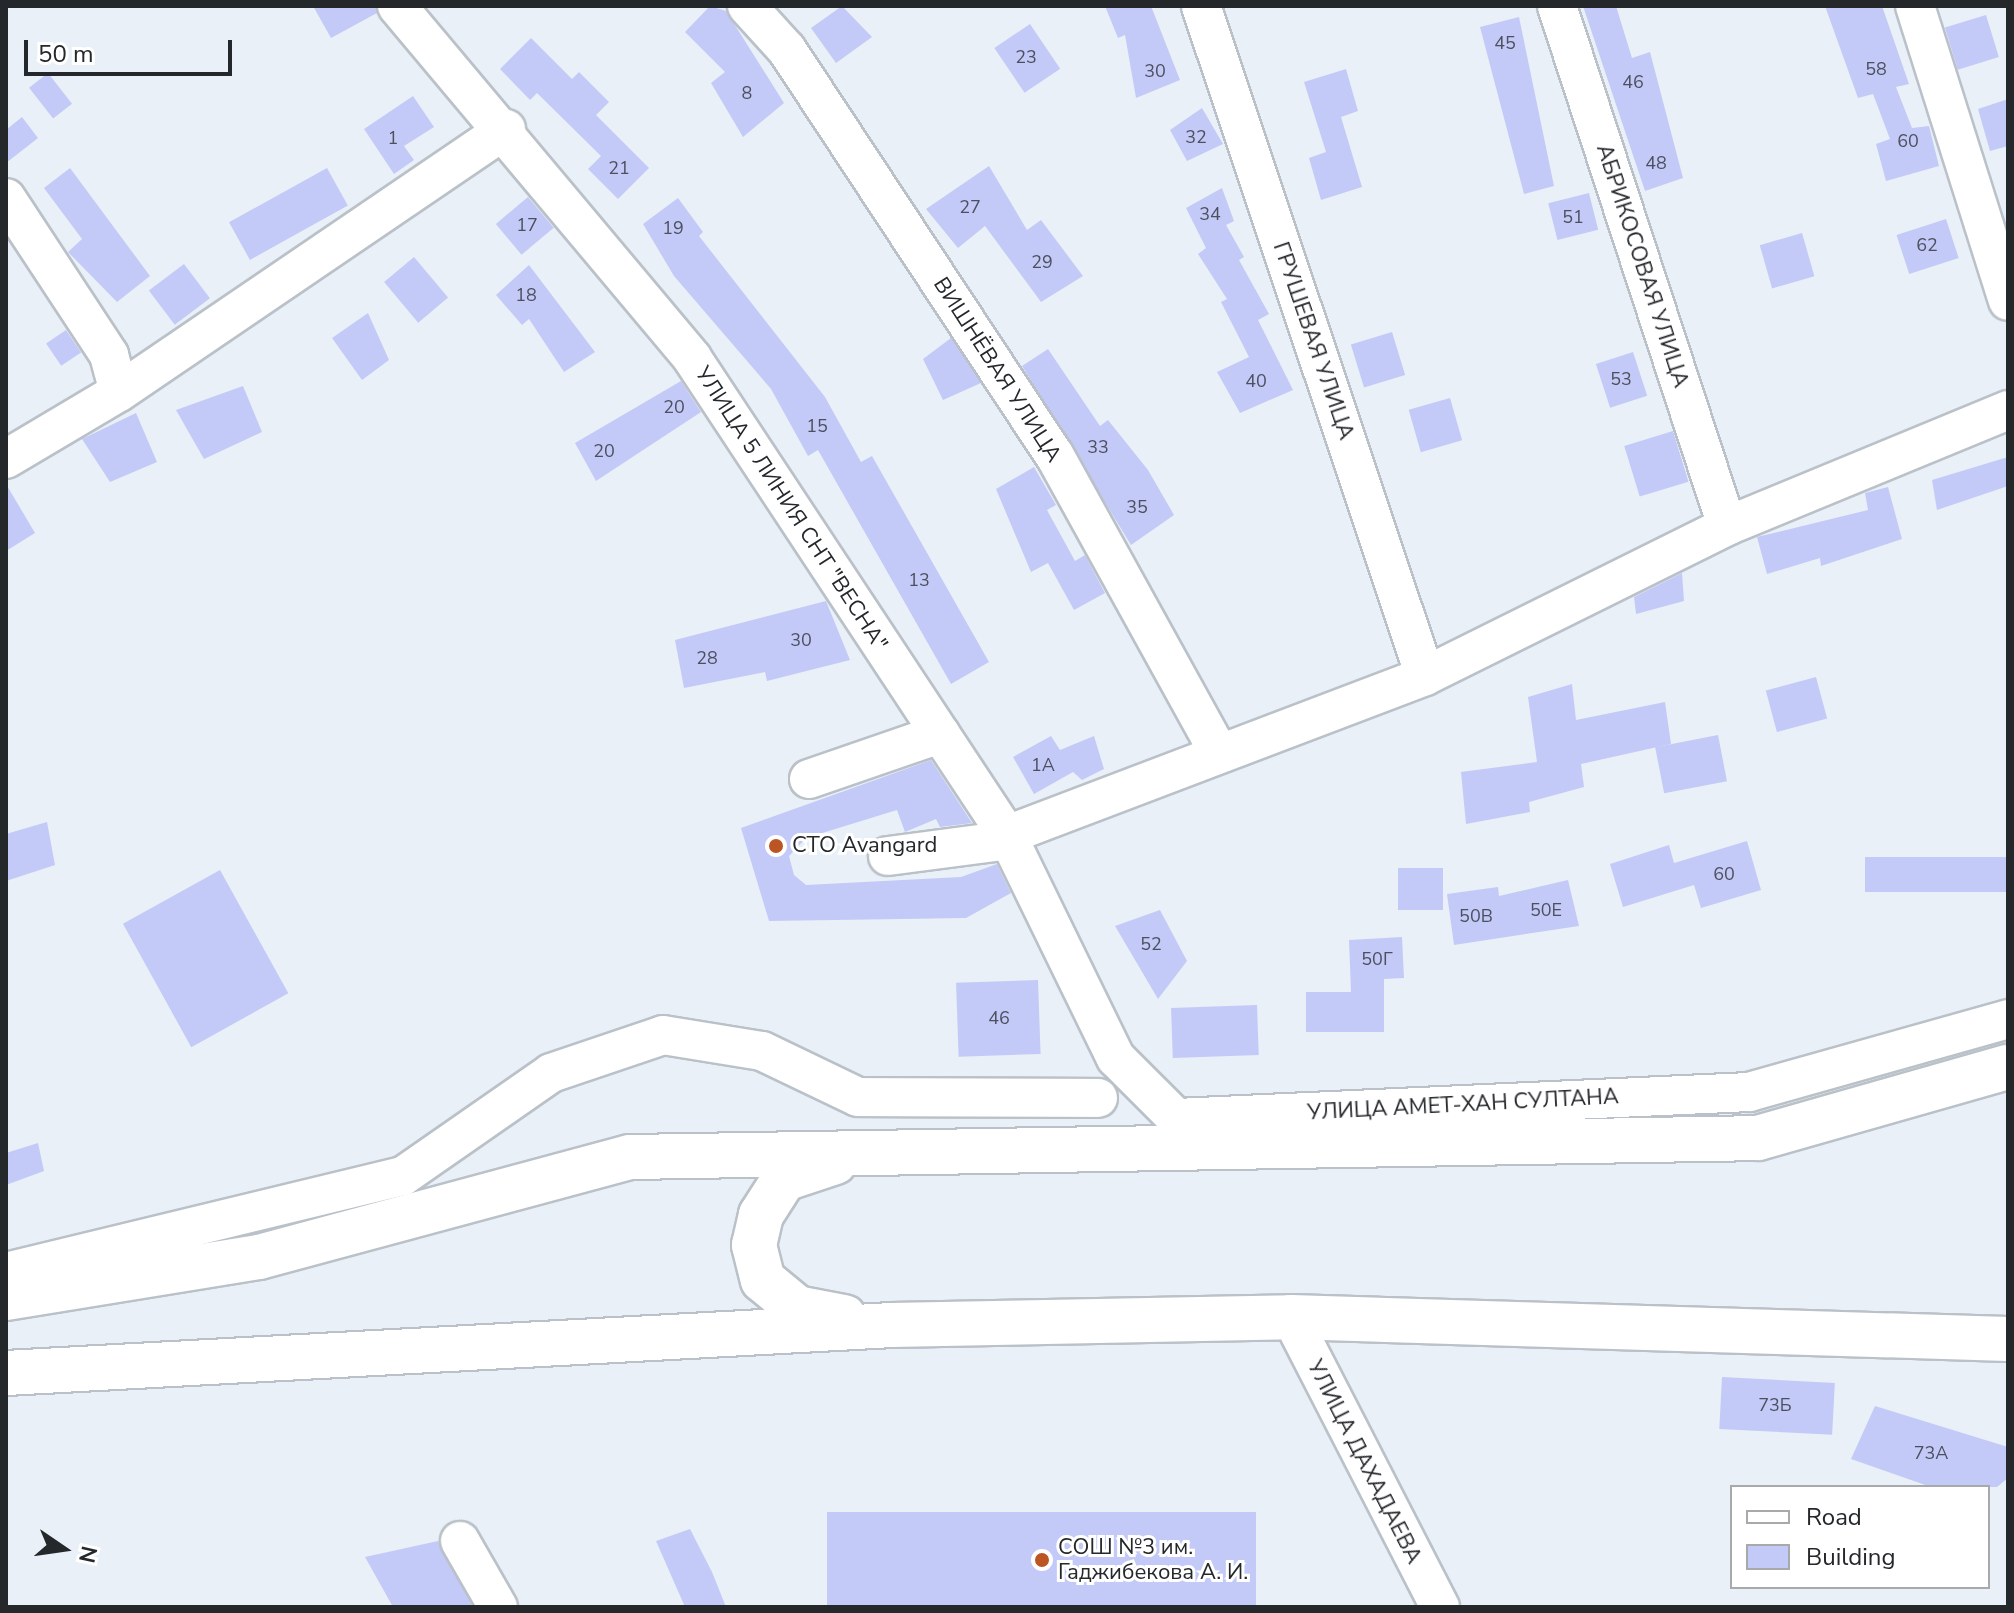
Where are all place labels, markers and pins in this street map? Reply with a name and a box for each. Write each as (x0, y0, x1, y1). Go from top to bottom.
place label: СТО Avangard (792, 833, 937, 859)
marker: СТО Avangard (767, 837, 785, 855)
place label: СОШ №3 им. Гаджибекова А. И. (1058, 1534, 1248, 1586)
marker: СОШ №3 им. Гаджибекова А. И. (1033, 1551, 1051, 1569)

